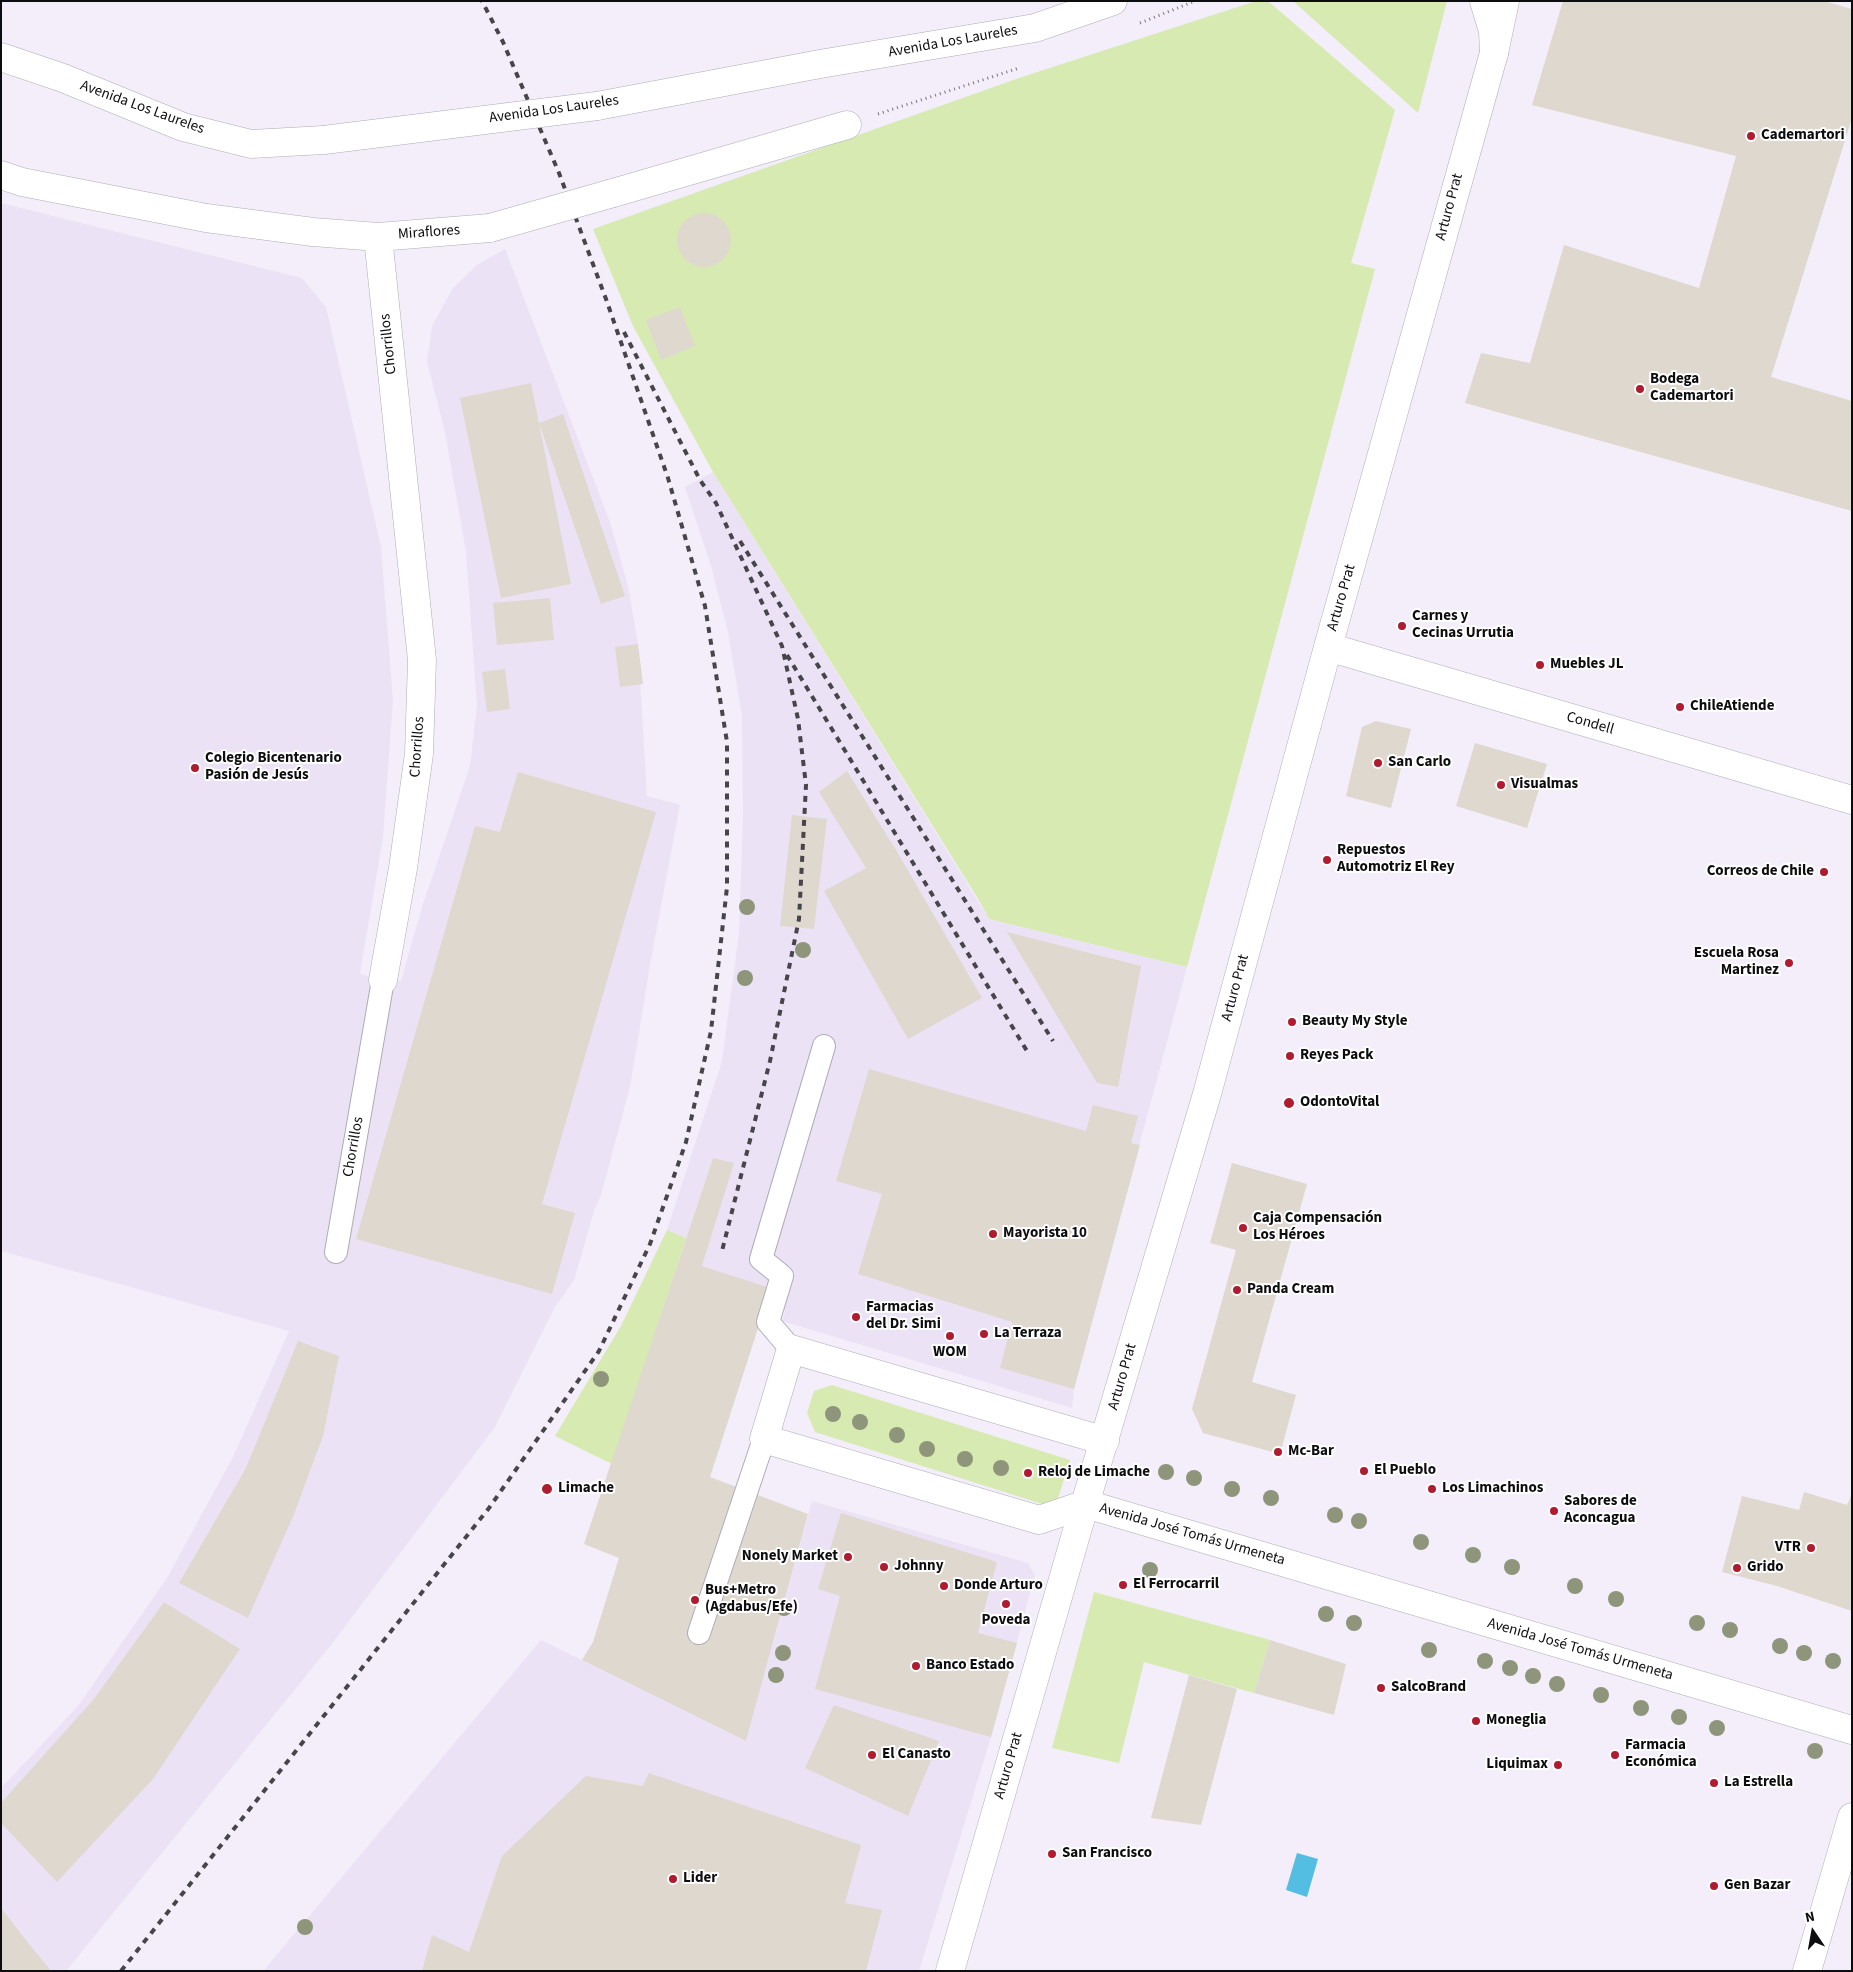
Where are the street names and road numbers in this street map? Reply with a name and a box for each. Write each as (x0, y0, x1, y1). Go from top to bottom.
street label: Avenida Los Laureles (887, 22, 1019, 62)
street label: Avenida Los Laureles (77, 77, 207, 139)
street label: Avenida Los Laureles (488, 92, 620, 128)
street label: Arturo Prat (1432, 172, 1468, 242)
street label: Miraflores (397, 222, 461, 244)
street label: Chorrillos (377, 313, 401, 375)
street label: Arturo Prat (1324, 563, 1360, 633)
street label: Condell (1564, 709, 1616, 739)
street label: Chorrillos (407, 716, 429, 778)
street label: Arturo Prat (1218, 953, 1254, 1023)
street label: Chorrillos (340, 1115, 368, 1179)
street label: Arturo Prat (1105, 1342, 1141, 1412)
street label: Avenida José Tomás Urmeneta (1097, 1500, 1287, 1570)
street label: Avenida José Tomás Urmeneta (1485, 1615, 1675, 1685)
street label: Arturo Prat (991, 1731, 1027, 1801)

